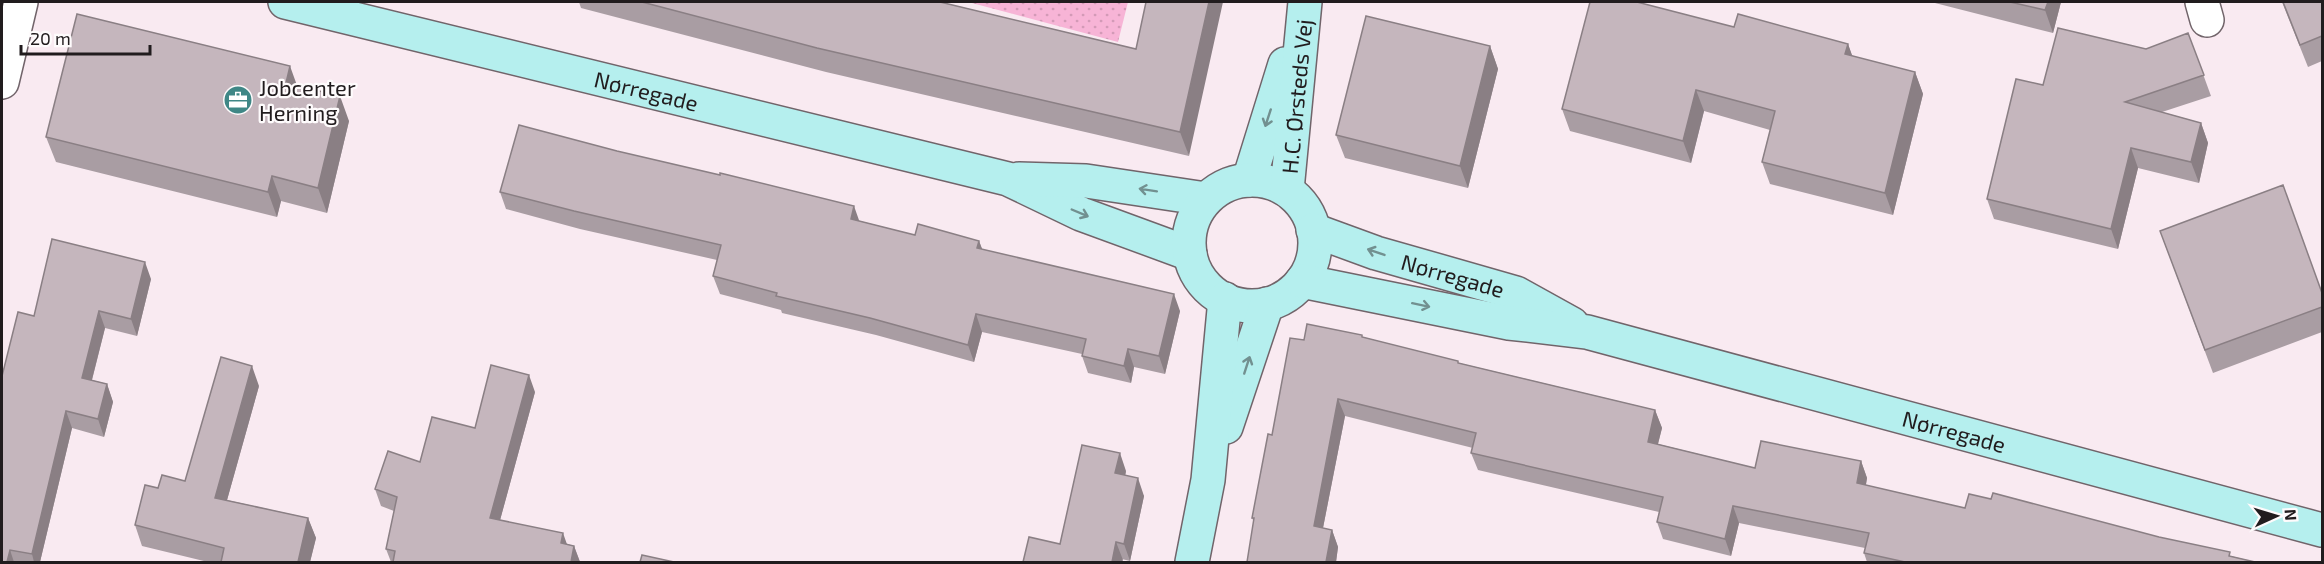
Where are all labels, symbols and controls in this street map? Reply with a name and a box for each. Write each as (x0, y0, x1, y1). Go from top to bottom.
scale bar (21, 18, 150, 56)
street label: H.C. Ørsteds Vej (1276, 18, 1317, 175)
text: 20 m (30, 27, 71, 49)
street label: Nørregade (592, 65, 701, 116)
place label: Jobcenter Herning (259, 74, 356, 125)
office icon: Jobcenter Herning (222, 84, 254, 116)
one-way arrow (1262, 108, 1273, 127)
one-way arrow (1139, 185, 1159, 196)
one-way arrow (1070, 208, 1088, 219)
one-way arrow (1367, 246, 1386, 257)
street label: Nørregade (1398, 248, 1507, 302)
one-way arrow (1411, 300, 1430, 312)
one-way arrow (1242, 356, 1253, 375)
street label: Nørregade (1900, 405, 2009, 457)
north arrow (2246, 486, 2306, 546)
text: N (2282, 508, 2301, 521)

